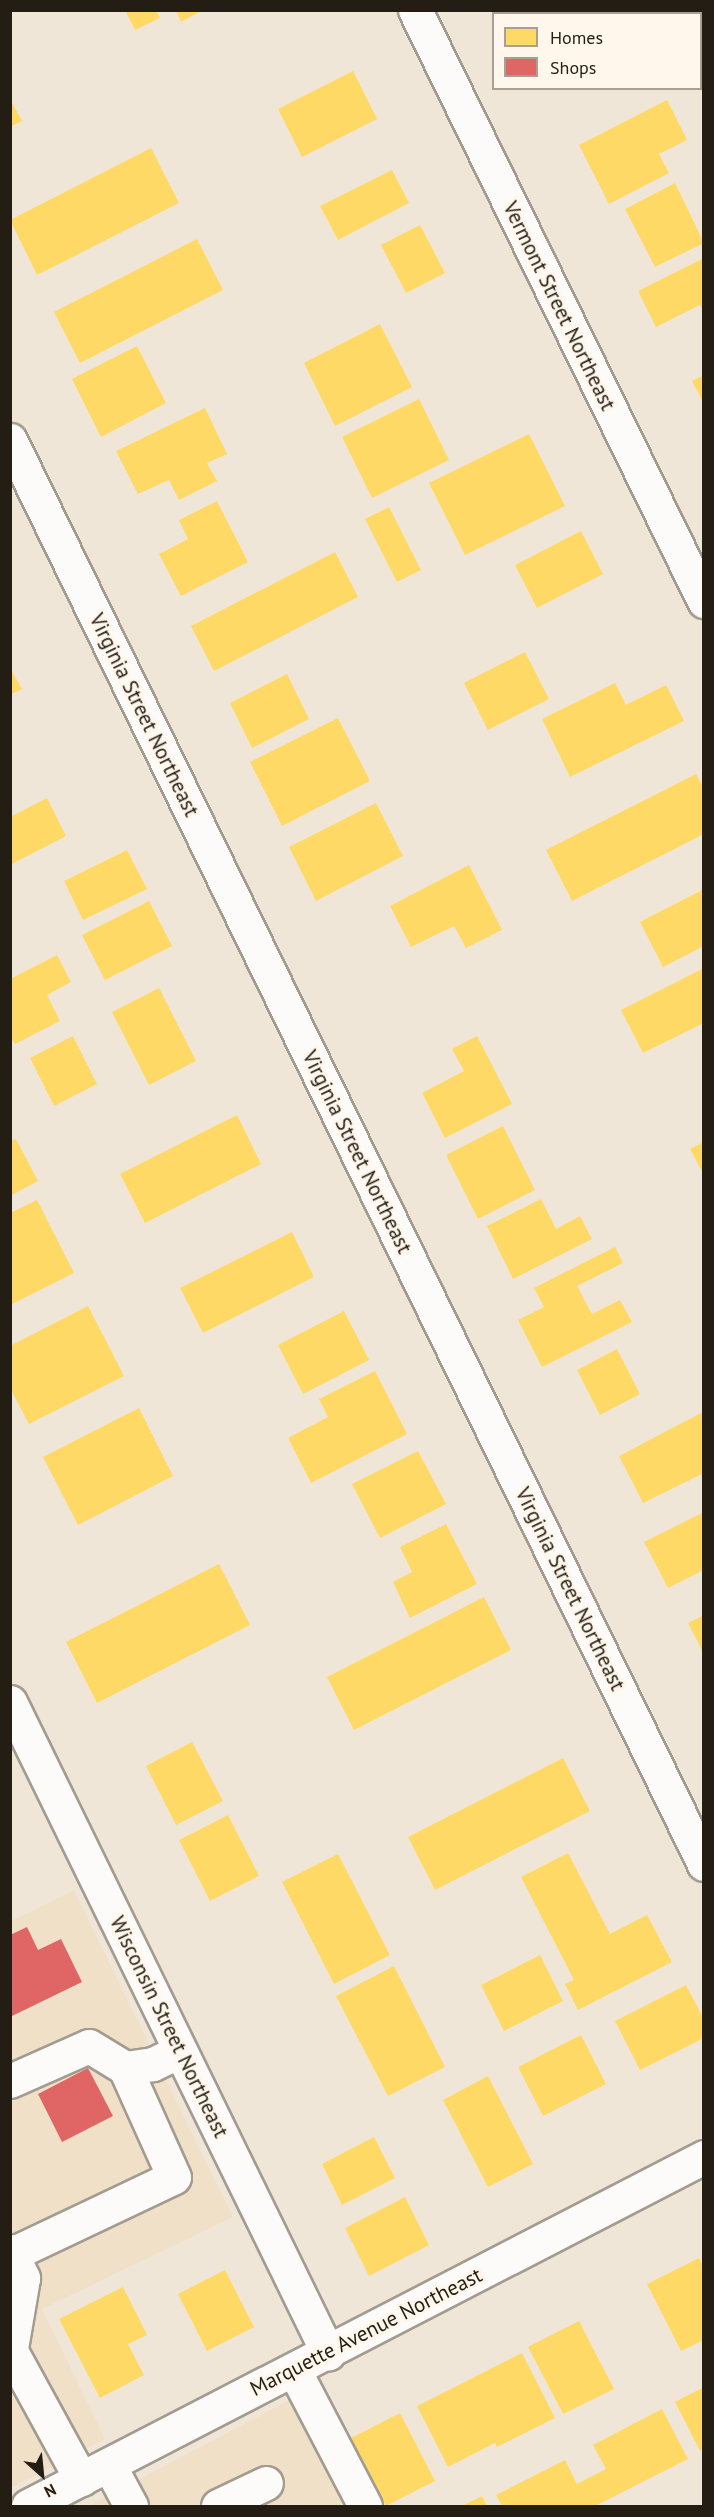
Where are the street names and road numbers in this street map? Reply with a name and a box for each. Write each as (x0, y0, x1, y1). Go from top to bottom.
street label: Vermont Street Northeast (497, 198, 621, 414)
street label: Virginia Street Northeast (84, 609, 204, 821)
street label: Virginia Street Northeast (297, 1046, 417, 1258)
street label: Virginia Street Northeast (510, 1483, 630, 1695)
street label: Wisconsin Street Northeast (104, 1912, 234, 2142)
street label: Marquette Avenue Northeast (245, 2262, 487, 2402)

